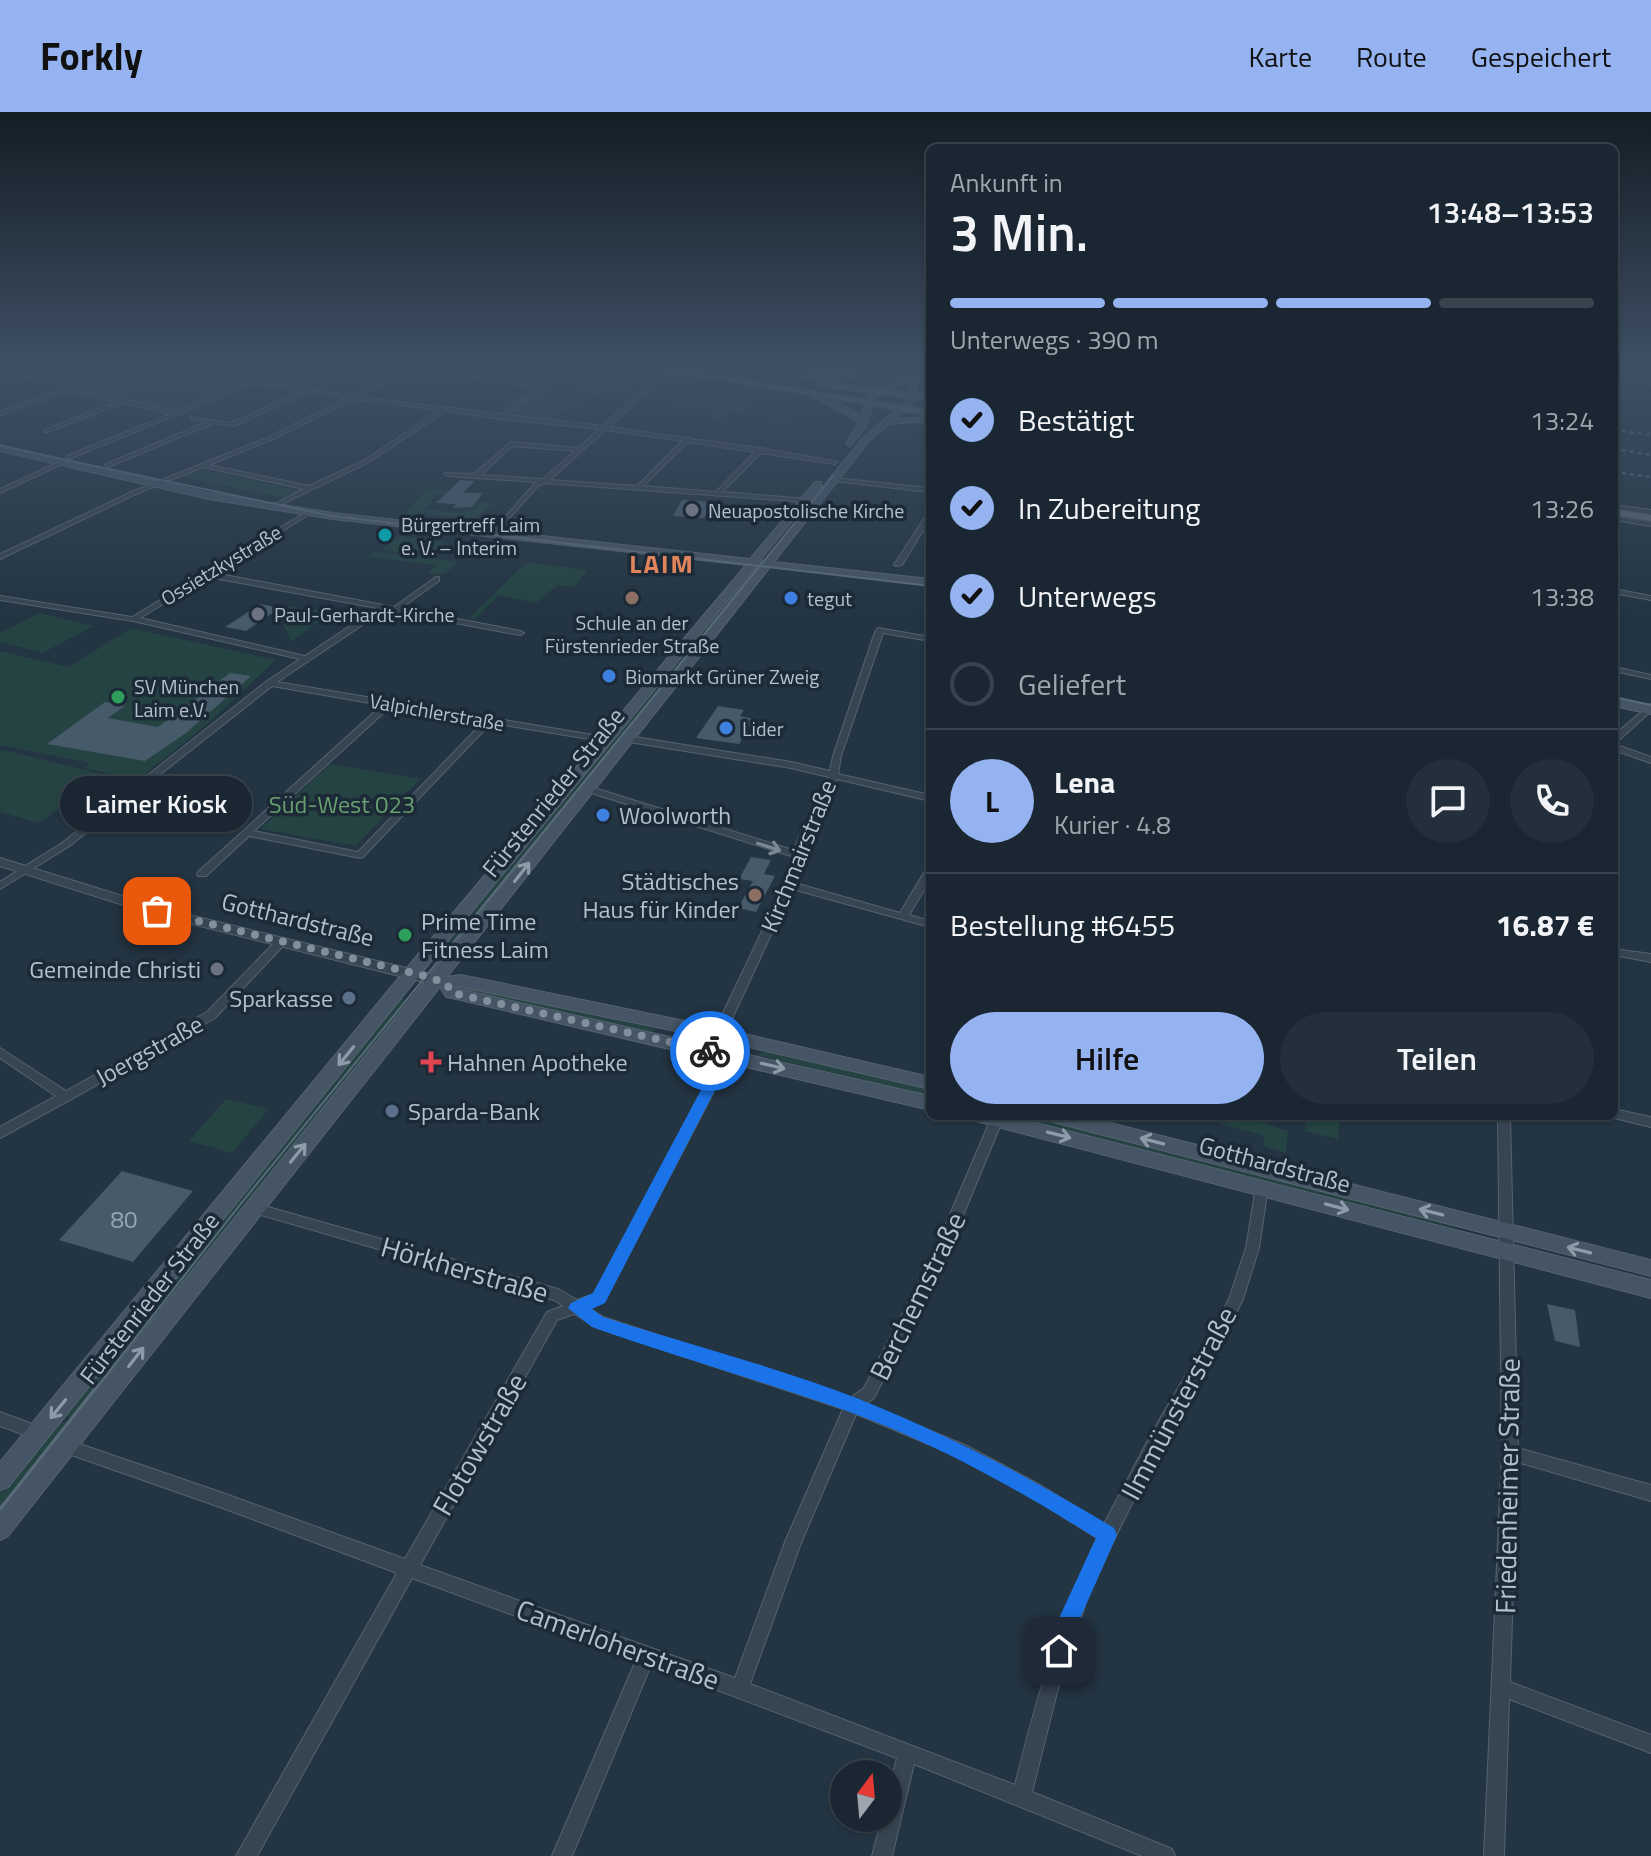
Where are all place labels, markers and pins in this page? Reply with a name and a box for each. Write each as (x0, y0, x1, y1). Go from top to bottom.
place label: Neuapostolische Kirche (708, 495, 904, 526)
marker: Neuapostolische Kirche (683, 501, 701, 519)
place label: Bürgertreff Laim e. V. – Interim (401, 509, 540, 563)
marker: Bürgertreff Laim e. V. – Interim (376, 526, 394, 544)
place label: tegut (807, 583, 852, 614)
marker: Schule an der Fürstenrieder Straße (623, 589, 641, 607)
marker: tegut (782, 589, 800, 607)
place label: Paul-Gerhardt-Kirche (274, 599, 454, 630)
marker: Paul-Gerhardt-Kirche (249, 605, 267, 623)
place label: Schule an der Fürstenrieder Straße (545, 607, 719, 661)
place label: Biomarkt Grüner Zweig (625, 661, 819, 692)
marker: Biomarkt Grüner Zweig (600, 667, 618, 685)
place label: SV München Laim e.V. (134, 671, 239, 725)
marker: SV München Laim e.V. (109, 688, 127, 706)
place label: Lider (742, 713, 784, 744)
marker: Lider (717, 719, 735, 737)
callout: Laimer Kiosk (61, 775, 253, 831)
place label: Woolworth (619, 797, 731, 833)
marker: Woolworth (594, 806, 612, 824)
place label: Städtisches Haus für Kinder (582, 863, 739, 927)
pin (123, 877, 191, 945)
marker: Städtisches Haus für Kinder (746, 886, 764, 904)
place label: Prime Time Fitness Laim (421, 903, 549, 967)
marker: Prime Time Fitness Laim (396, 926, 414, 944)
place label: Gemeinde Christi (29, 951, 201, 987)
marker: Gemeinde Christi (208, 960, 226, 978)
place label: Sparkasse (229, 980, 333, 1016)
marker: Sparkasse (340, 989, 358, 1007)
place label: Hahnen Apotheke (447, 1044, 628, 1080)
marker: Hahnen Apotheke (422, 1053, 440, 1071)
place label: Sparda-Bank (408, 1093, 541, 1129)
marker: Sparda-Bank (383, 1102, 401, 1120)
pin (1025, 1617, 1093, 1685)

